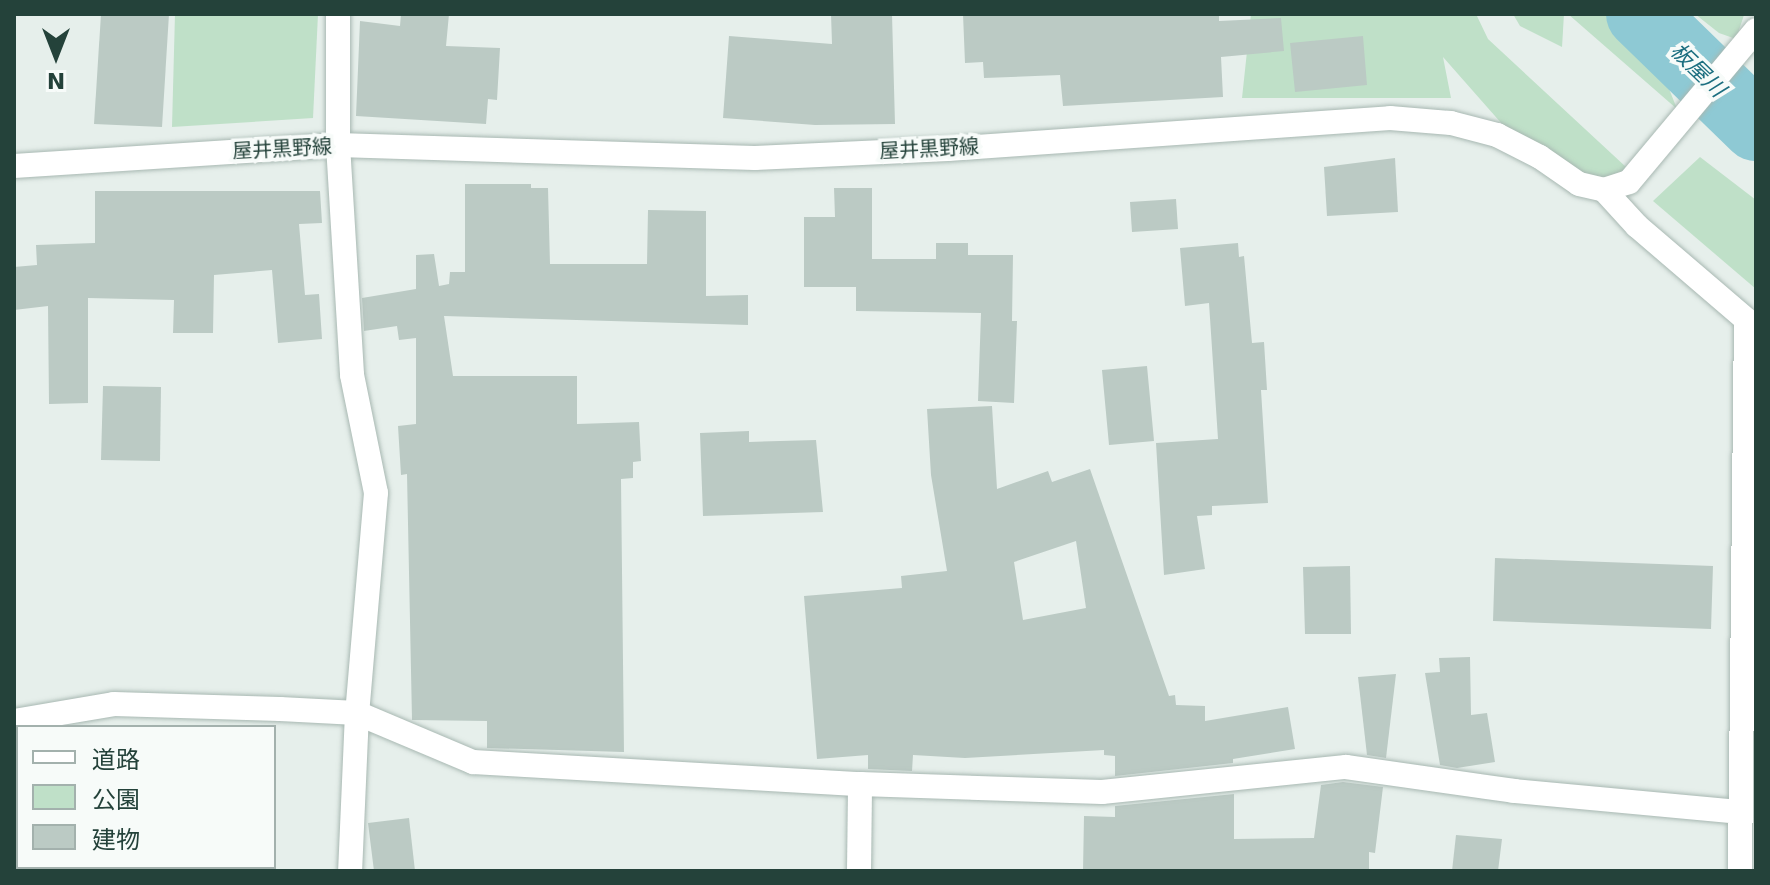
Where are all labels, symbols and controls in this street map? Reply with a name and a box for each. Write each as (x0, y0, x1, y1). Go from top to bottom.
north arrow (16, 16, 96, 96)
water label: 板屋川 (1665, 38, 1731, 102)
text: N (47, 68, 65, 93)
street label: 屋井黒野線 (231, 134, 333, 164)
street label: 屋井黒野線 (878, 134, 980, 164)
legend (16, 725, 276, 869)
text: 道路 (92, 746, 140, 774)
text: 公園 (92, 786, 140, 814)
text: 建物 (92, 826, 140, 854)

